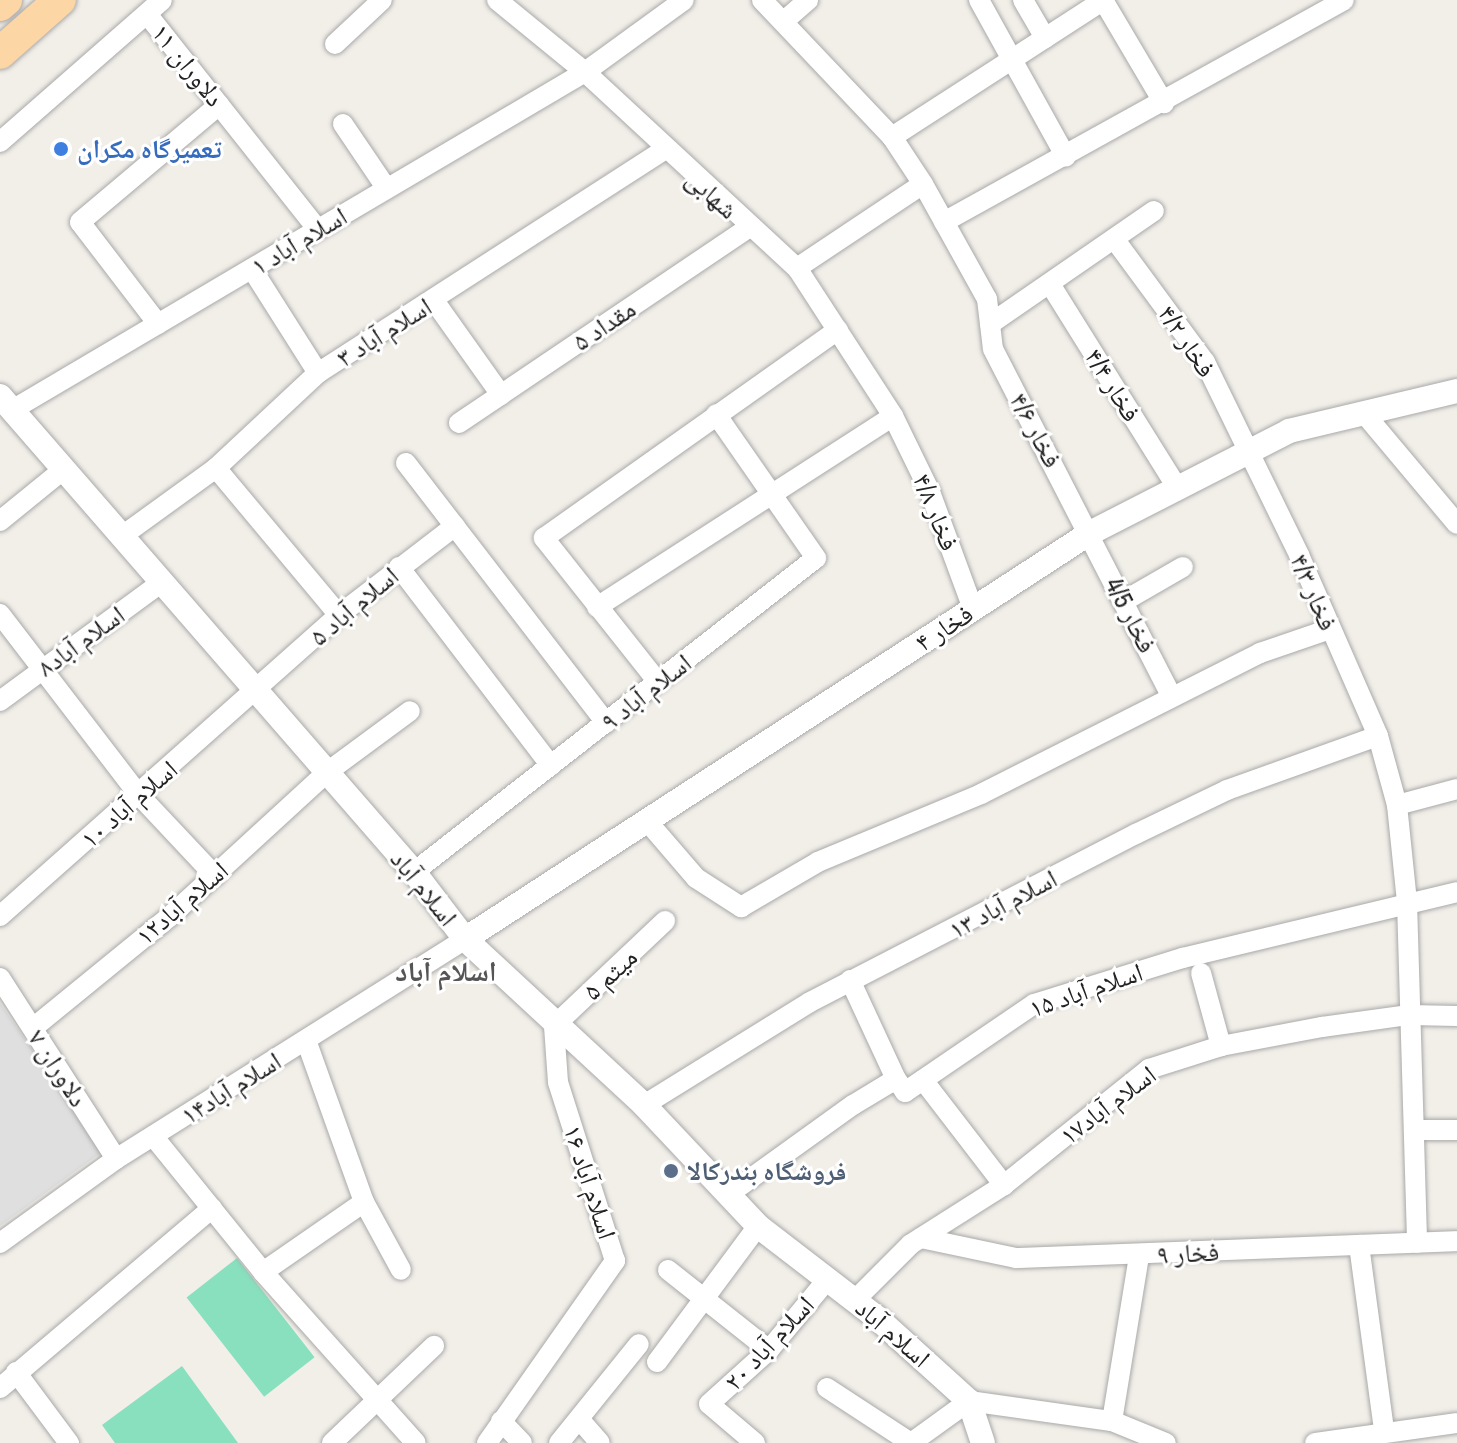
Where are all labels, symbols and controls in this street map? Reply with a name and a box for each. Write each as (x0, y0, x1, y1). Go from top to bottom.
street label: دلاوران ۱۱ (145, 17, 231, 113)
place label: تعمیرگاه مکران (77, 133, 222, 165)
marker: تعمیرگاه مکران (52, 140, 70, 158)
street label: شهابی (680, 163, 744, 225)
street label: اسلام آباد ۱ (246, 200, 352, 282)
street label: اسلام آباد ۳ (331, 291, 437, 373)
street label: مقداد ۵ (567, 293, 641, 357)
street label: فخار ۴/۲ (1152, 299, 1222, 383)
street label: فخار ۴/۴ (1079, 343, 1147, 427)
street label: فخار ۴/۶ (1003, 387, 1069, 473)
street label: فخار ۴/۸ (907, 469, 965, 555)
street label: فخار ۴/۳ (1284, 549, 1344, 635)
street label: اسلام آباد ۵ (303, 560, 405, 652)
street label: فخار 4/5 (1099, 572, 1163, 658)
street label: فخار ۴ (909, 598, 979, 658)
street label: اسلام آباد۸ (31, 599, 131, 683)
street label: اسلام آباد ۹ (595, 647, 697, 737)
street label: اسلام آباد ۱۰ (74, 754, 184, 854)
street label: اسلام آباد (384, 844, 464, 932)
street label: اسلام آباد۱۲ (130, 855, 234, 951)
street label: اسلام آباد ۱۳ (944, 863, 1062, 945)
street label: میثم ۵ (577, 941, 643, 1007)
district label: اسلام آباد (395, 954, 497, 988)
street label: اسلام آباد ۱۵ (1025, 956, 1147, 1024)
street label: دلاوران ۷ (22, 1024, 94, 1112)
street label: اسلام آباد۱۴ (175, 1045, 287, 1131)
street label: اسلام آباد۱۷ (1054, 1059, 1162, 1151)
street label: اسلام آباد ۱۶ (557, 1121, 623, 1243)
place label: فروشگاه بندرکالا (687, 1155, 846, 1187)
marker: فروشگاه بندرکالا (662, 1162, 680, 1180)
street label: فخار ۹ (1156, 1236, 1220, 1270)
street label: اسلام آباد ۲۰ (717, 1289, 821, 1397)
street label: اسلام آباد (849, 1292, 937, 1374)

